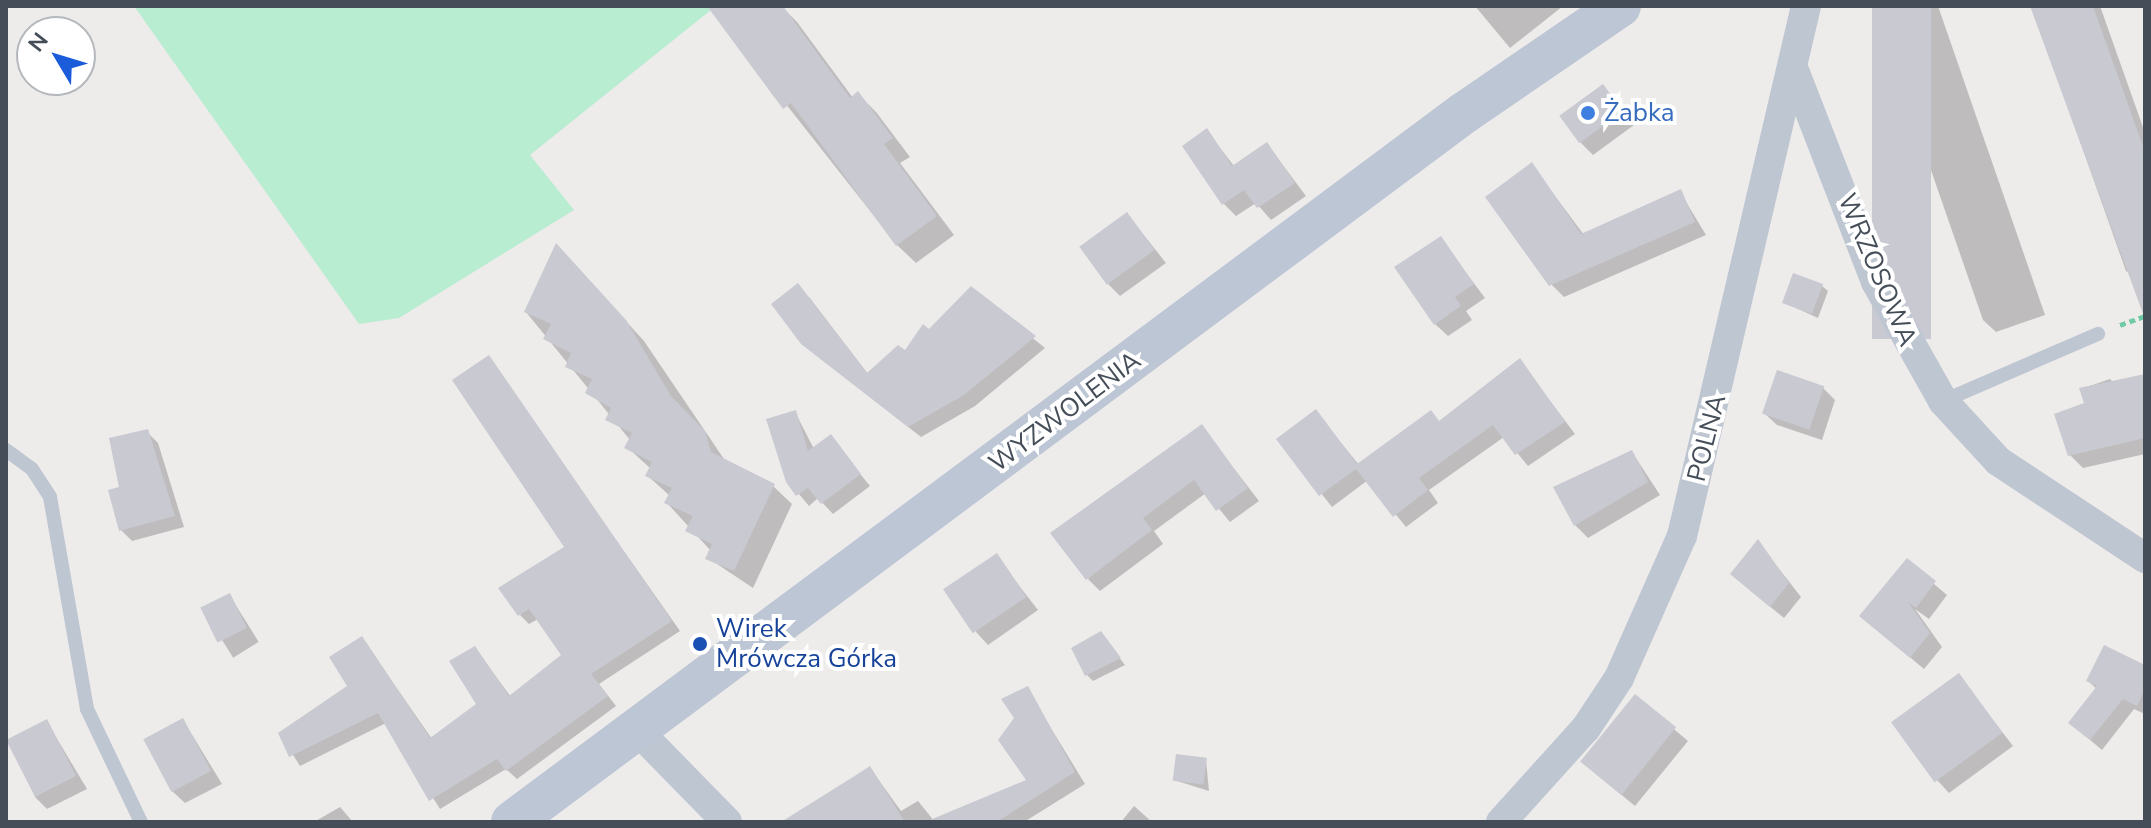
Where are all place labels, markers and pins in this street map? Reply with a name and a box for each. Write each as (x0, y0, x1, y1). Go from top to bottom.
place label: Żabka (1604, 97, 1675, 129)
marker: Żabka (1579, 104, 1597, 122)
place label: Wirek Mrówcza Górka (716, 613, 897, 674)
marker: Wirek Mrówcza Górka (691, 635, 709, 653)

